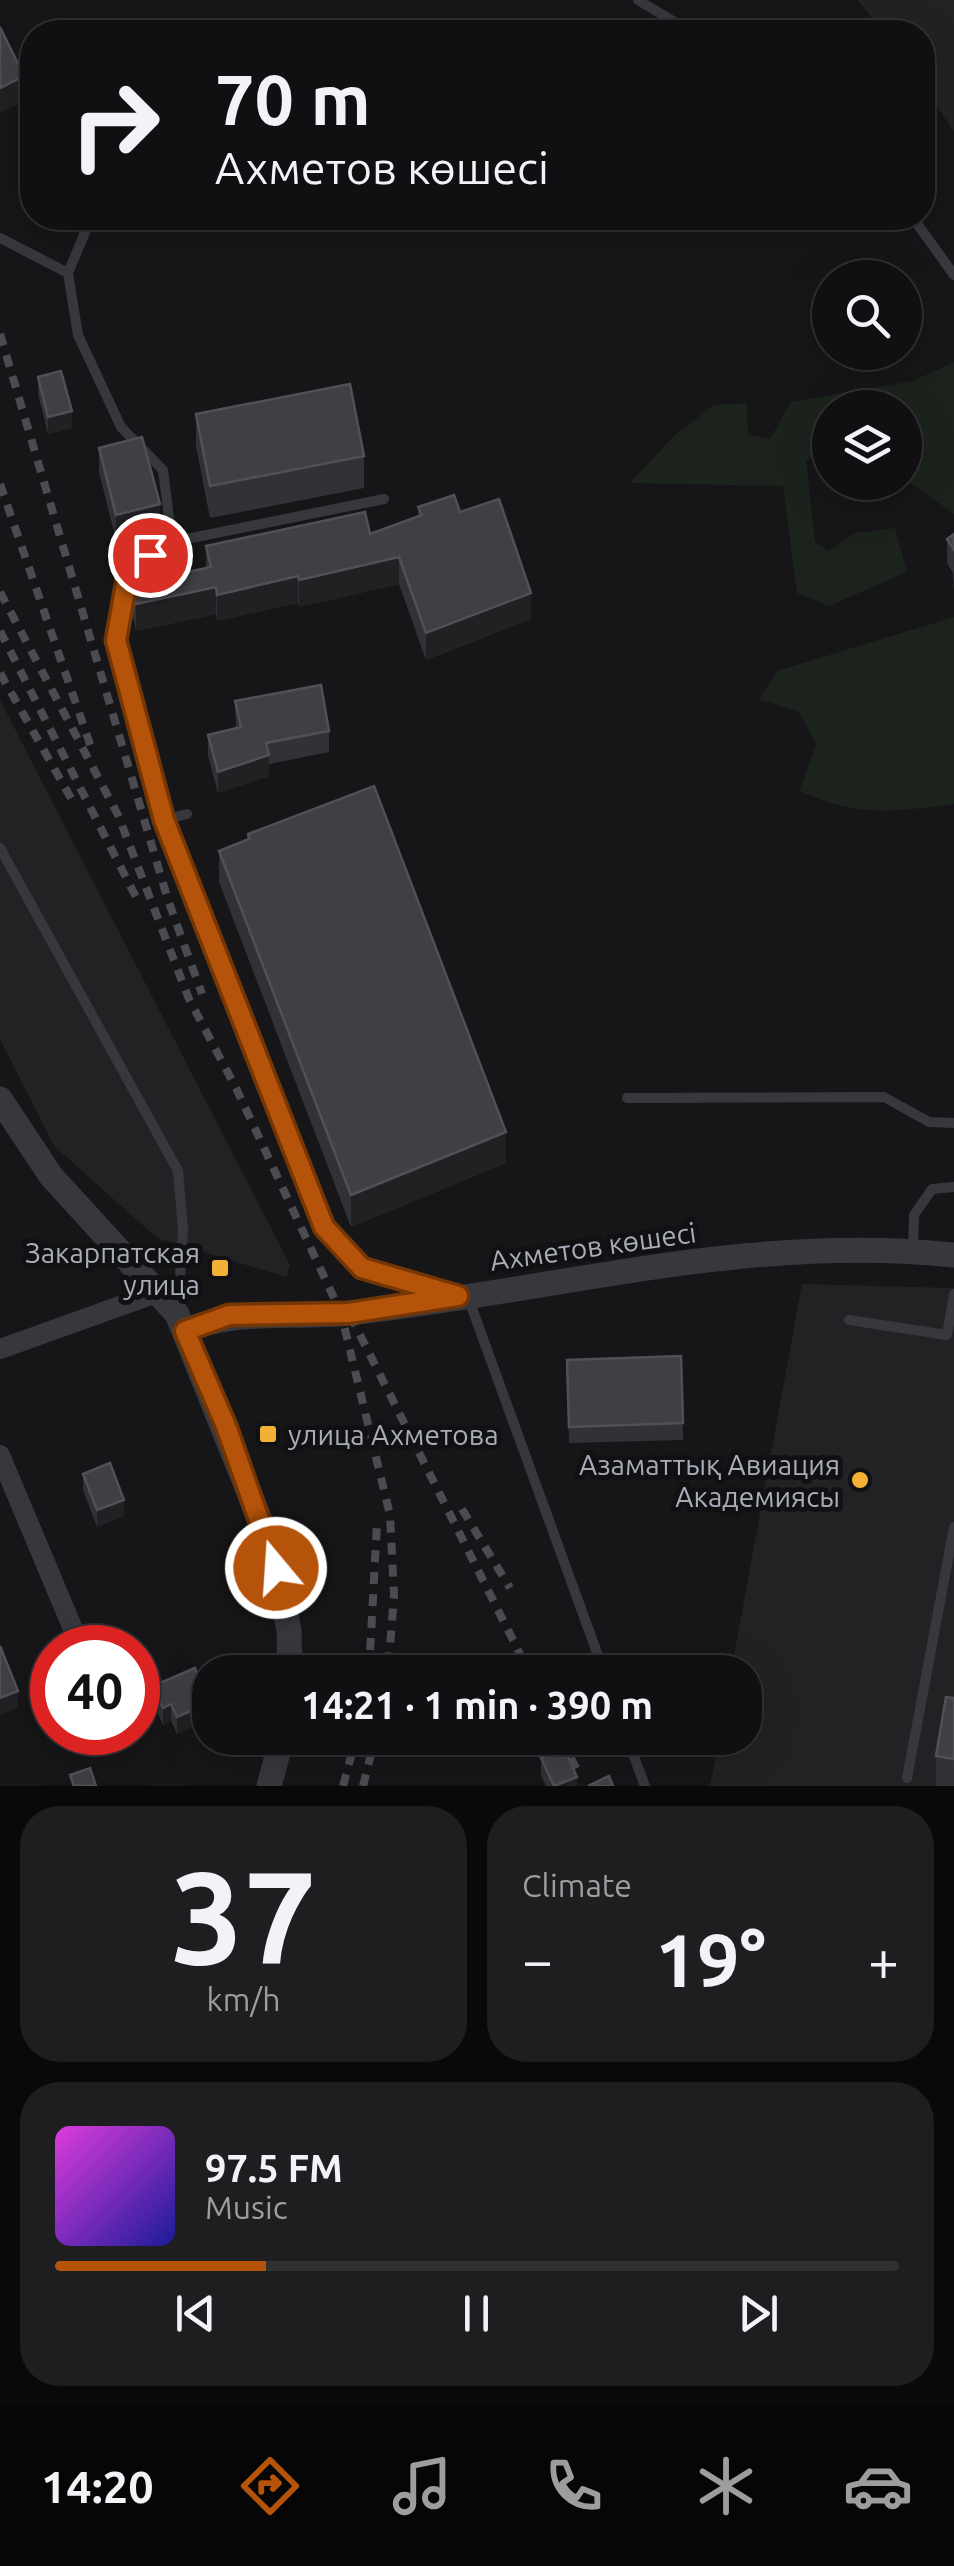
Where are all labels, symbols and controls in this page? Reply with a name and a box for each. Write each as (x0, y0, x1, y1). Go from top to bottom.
icon: right (50, 60, 180, 190)
text: 70 m (215, 60, 371, 138)
text: Ахметов көшесі (215, 142, 549, 193)
map controls (812, 260, 922, 500)
button: search (812, 260, 922, 370)
button: layers (812, 390, 922, 500)
pin (108, 513, 193, 598)
icon: arrive (123, 528, 178, 583)
street label: Ахметов көшесі (488, 1216, 698, 1276)
place label: Закарпатская улица (25, 1237, 200, 1300)
marker: Закарпатская улица (209, 1257, 231, 1279)
place label: улица Ахметова (288, 1419, 499, 1450)
marker: улица Ахметова (257, 1423, 279, 1445)
place label: Азаматтық Авиация Академиясы (579, 1449, 840, 1512)
marker: Азаматтық Авиация Академиясы (849, 1469, 871, 1491)
position arrow (224, 1516, 328, 1620)
speed limit sign: 40 (30, 1625, 160, 1755)
text: 14:21 · 1 min · 390 m (301, 1684, 653, 1726)
text: 37 (170, 1843, 317, 1989)
text: Climate (522, 1867, 632, 1903)
text: 19° (655, 1917, 766, 2001)
text: − (522, 1929, 553, 1990)
text: + (868, 1929, 899, 1990)
text: km/h (207, 1981, 280, 2017)
text: 97.5 FM (205, 2147, 343, 2189)
text: Music (205, 2189, 288, 2225)
icon: previous (168, 2286, 223, 2341)
icon: pause (449, 2286, 504, 2341)
icon: next (731, 2286, 786, 2341)
icon: directions (235, 2451, 305, 2521)
icon: music (387, 2451, 457, 2521)
icon: phone (539, 2451, 609, 2521)
icon: climate (691, 2451, 761, 2521)
icon: car (843, 2451, 913, 2521)
text: 14:20 (41, 2461, 154, 2512)

